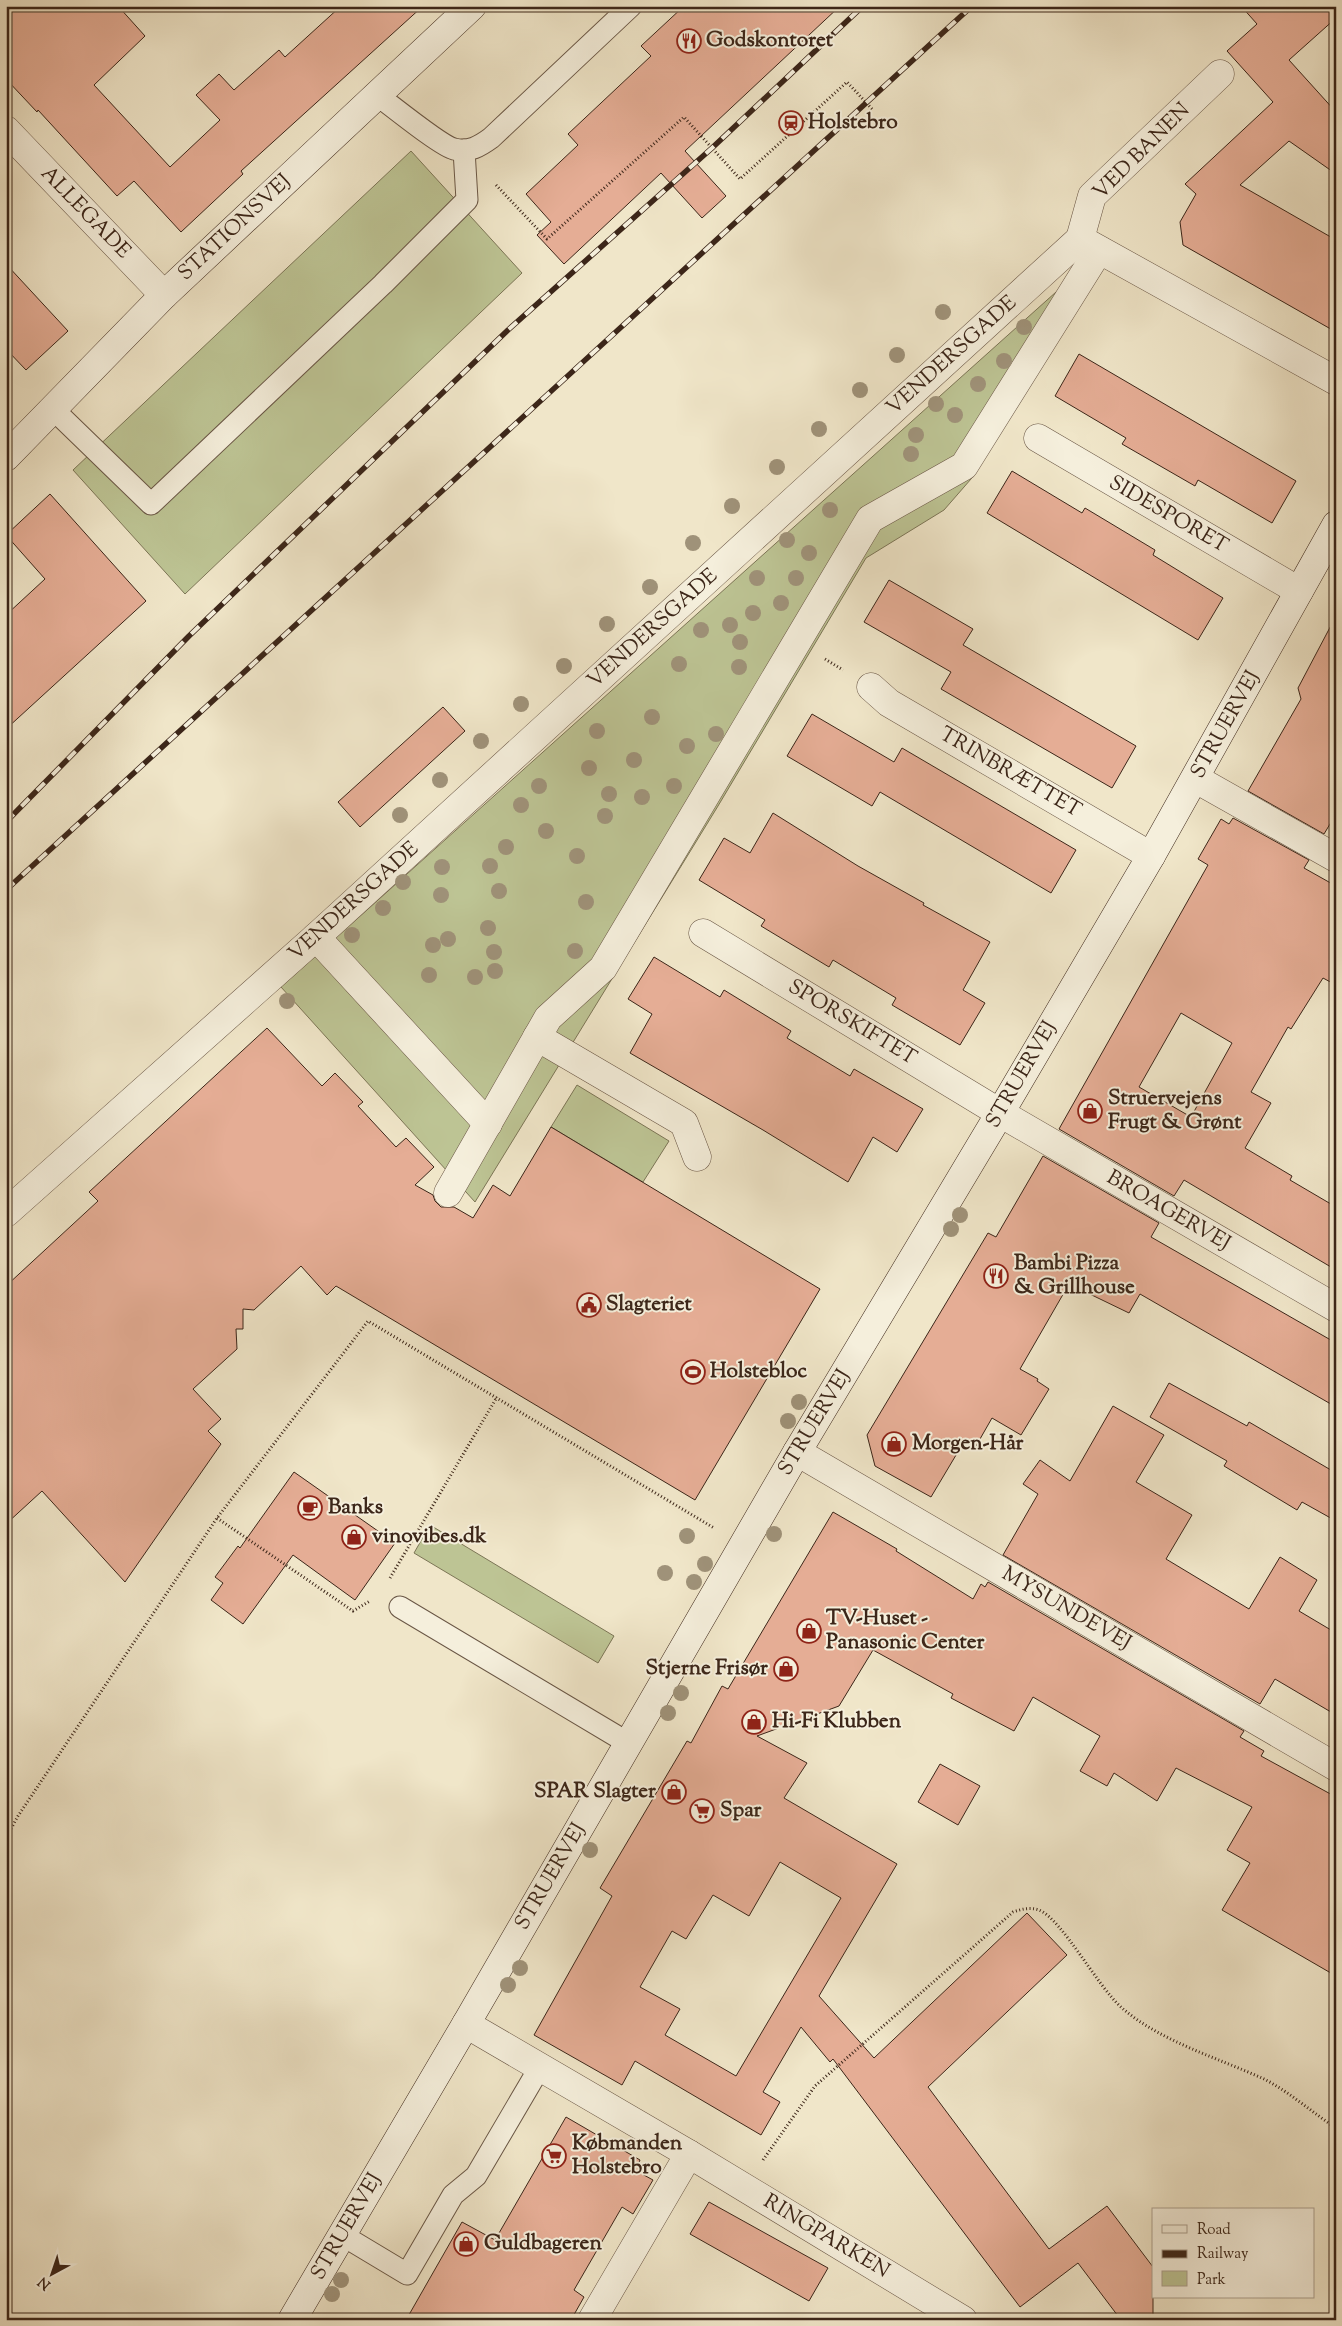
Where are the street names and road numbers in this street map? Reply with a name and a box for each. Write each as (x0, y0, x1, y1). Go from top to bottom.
street label: VED BANEN (1087, 96, 1198, 207)
street label: ALLEGADE (33, 160, 137, 266)
street label: STATIONSVEJ (172, 168, 298, 288)
street label: VENDERSGADE (880, 289, 1024, 423)
street label: SIDESPORET (1103, 469, 1234, 561)
street label: VENDERSGADE (581, 562, 725, 696)
street label: STRUERVEJ (1184, 666, 1268, 784)
street label: TRINBRÆTTET (933, 720, 1087, 826)
street label: VENDERSGADE (282, 835, 426, 969)
street label: SPORSKIFTET (782, 973, 922, 1073)
street label: STRUERVEJ (979, 1016, 1065, 1134)
street label: BROAGERVEJ (1100, 1163, 1236, 1259)
street label: STRUERVEJ (771, 1364, 859, 1482)
street label: MYSUNDEVEJ (996, 1560, 1136, 1658)
street label: STRUERVEJ (508, 1818, 594, 1936)
street label: STRUERVEJ (304, 2168, 390, 2286)
street label: RINGPARKEN (757, 2187, 895, 2287)

